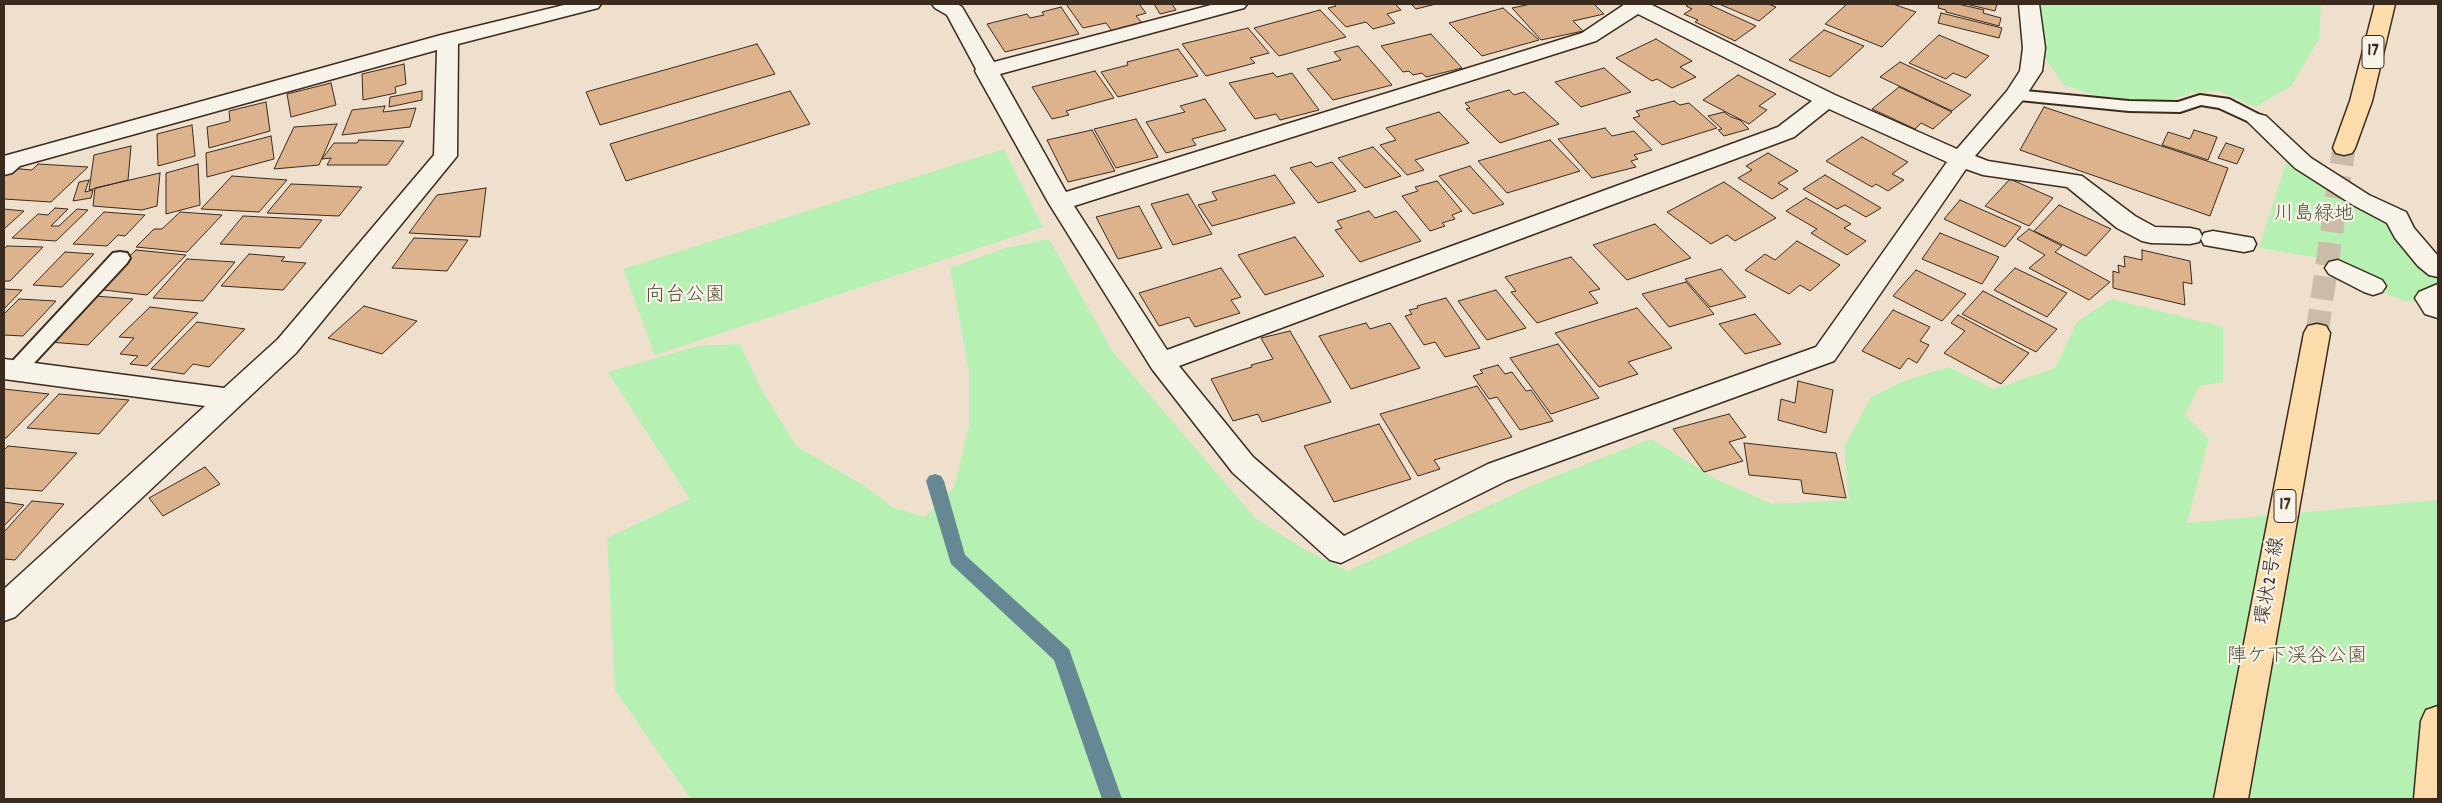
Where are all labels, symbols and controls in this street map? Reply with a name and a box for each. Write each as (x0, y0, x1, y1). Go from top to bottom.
road number: 17 (2362, 36, 2384, 68)
park label: 川島緑地 (2274, 204, 2354, 228)
park label: 向台公園 (645, 285, 725, 309)
road number: 17 (2274, 490, 2296, 522)
street label: 環状2号線 (2252, 535, 2292, 627)
park label: 陣ケ下渓谷公園 (2227, 646, 2367, 670)

